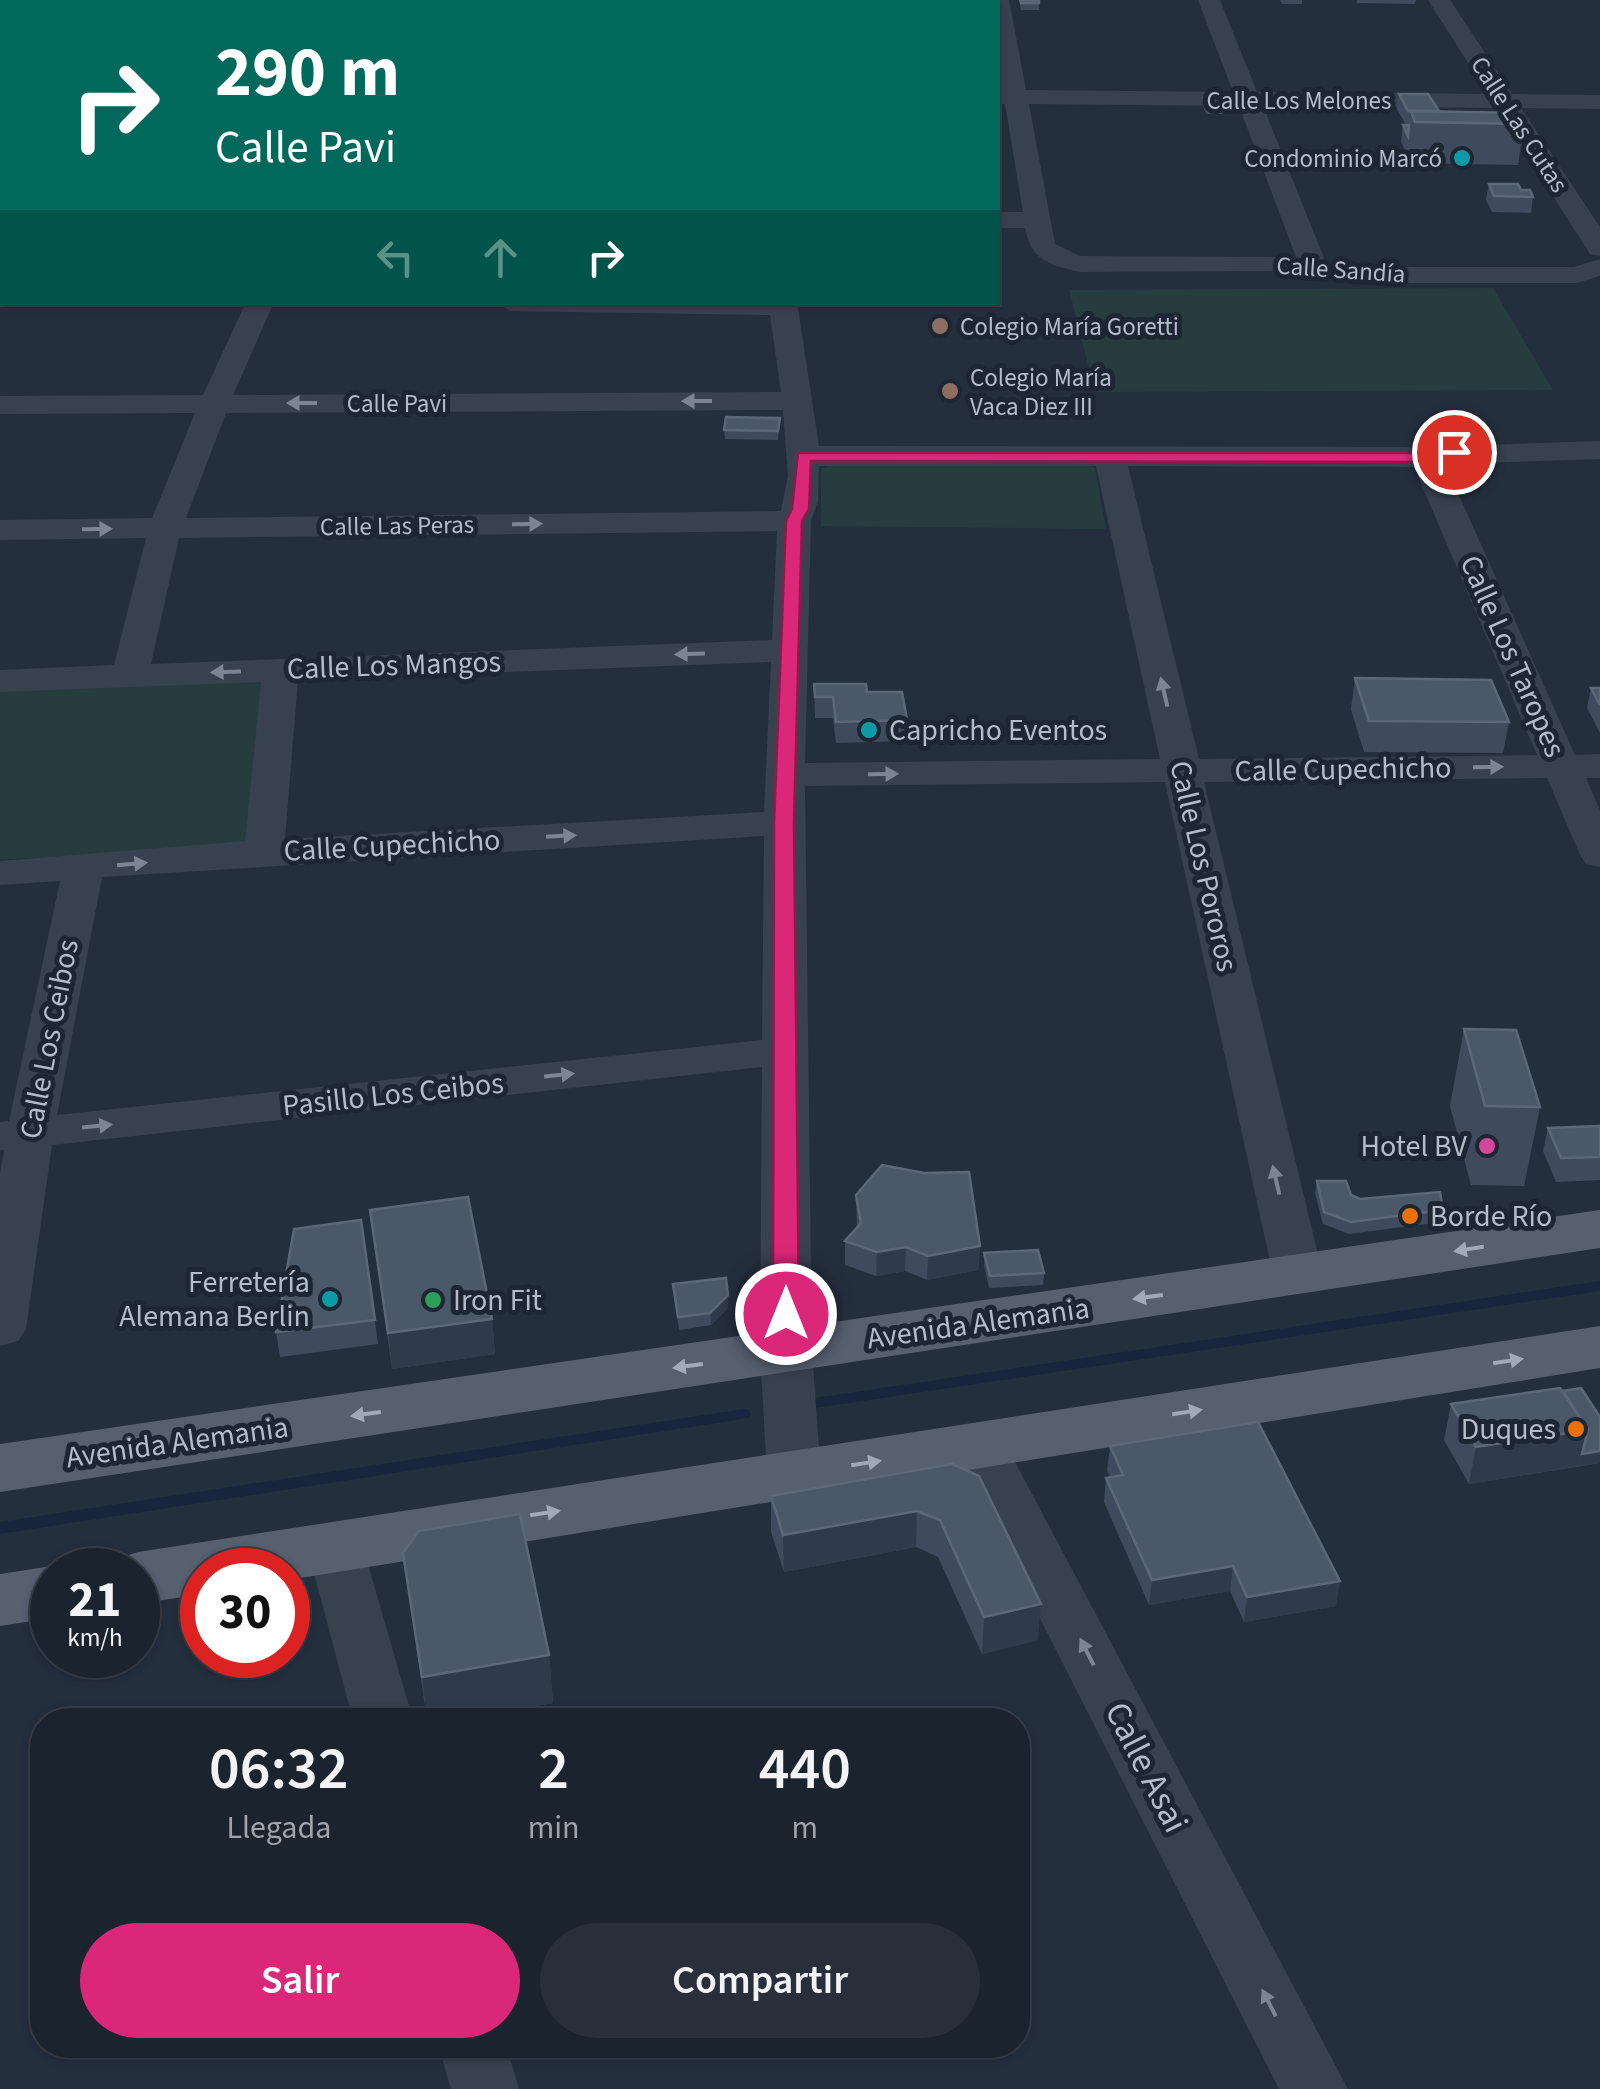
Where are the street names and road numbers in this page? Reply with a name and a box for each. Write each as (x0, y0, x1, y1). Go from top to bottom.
street label: Calle Las Cutas (1462, 49, 1577, 200)
street label: Calle Los Melones (1207, 83, 1391, 119)
street label: Calle Sandía (1275, 248, 1407, 292)
street label: Calle Pavi (347, 386, 447, 422)
street label: Calle Las Peras (320, 507, 475, 545)
street label: Calle Los Taropes (1449, 548, 1576, 764)
street label: Calle Los Mangos (286, 640, 502, 691)
street label: Calle Cupechicho (1234, 746, 1452, 793)
street label: Calle Los Pororos (1158, 756, 1249, 976)
street label: Calle Cupechicho (283, 818, 501, 873)
street label: Calle Los Ceibos (9, 936, 90, 1142)
street label: Pasillo Los Ceibos (280, 1062, 506, 1127)
street label: Avenida Alemania (864, 1287, 1092, 1360)
street label: Avenida Alemania (63, 1406, 291, 1479)
street label: Calle Asai (1092, 1693, 1200, 1841)

